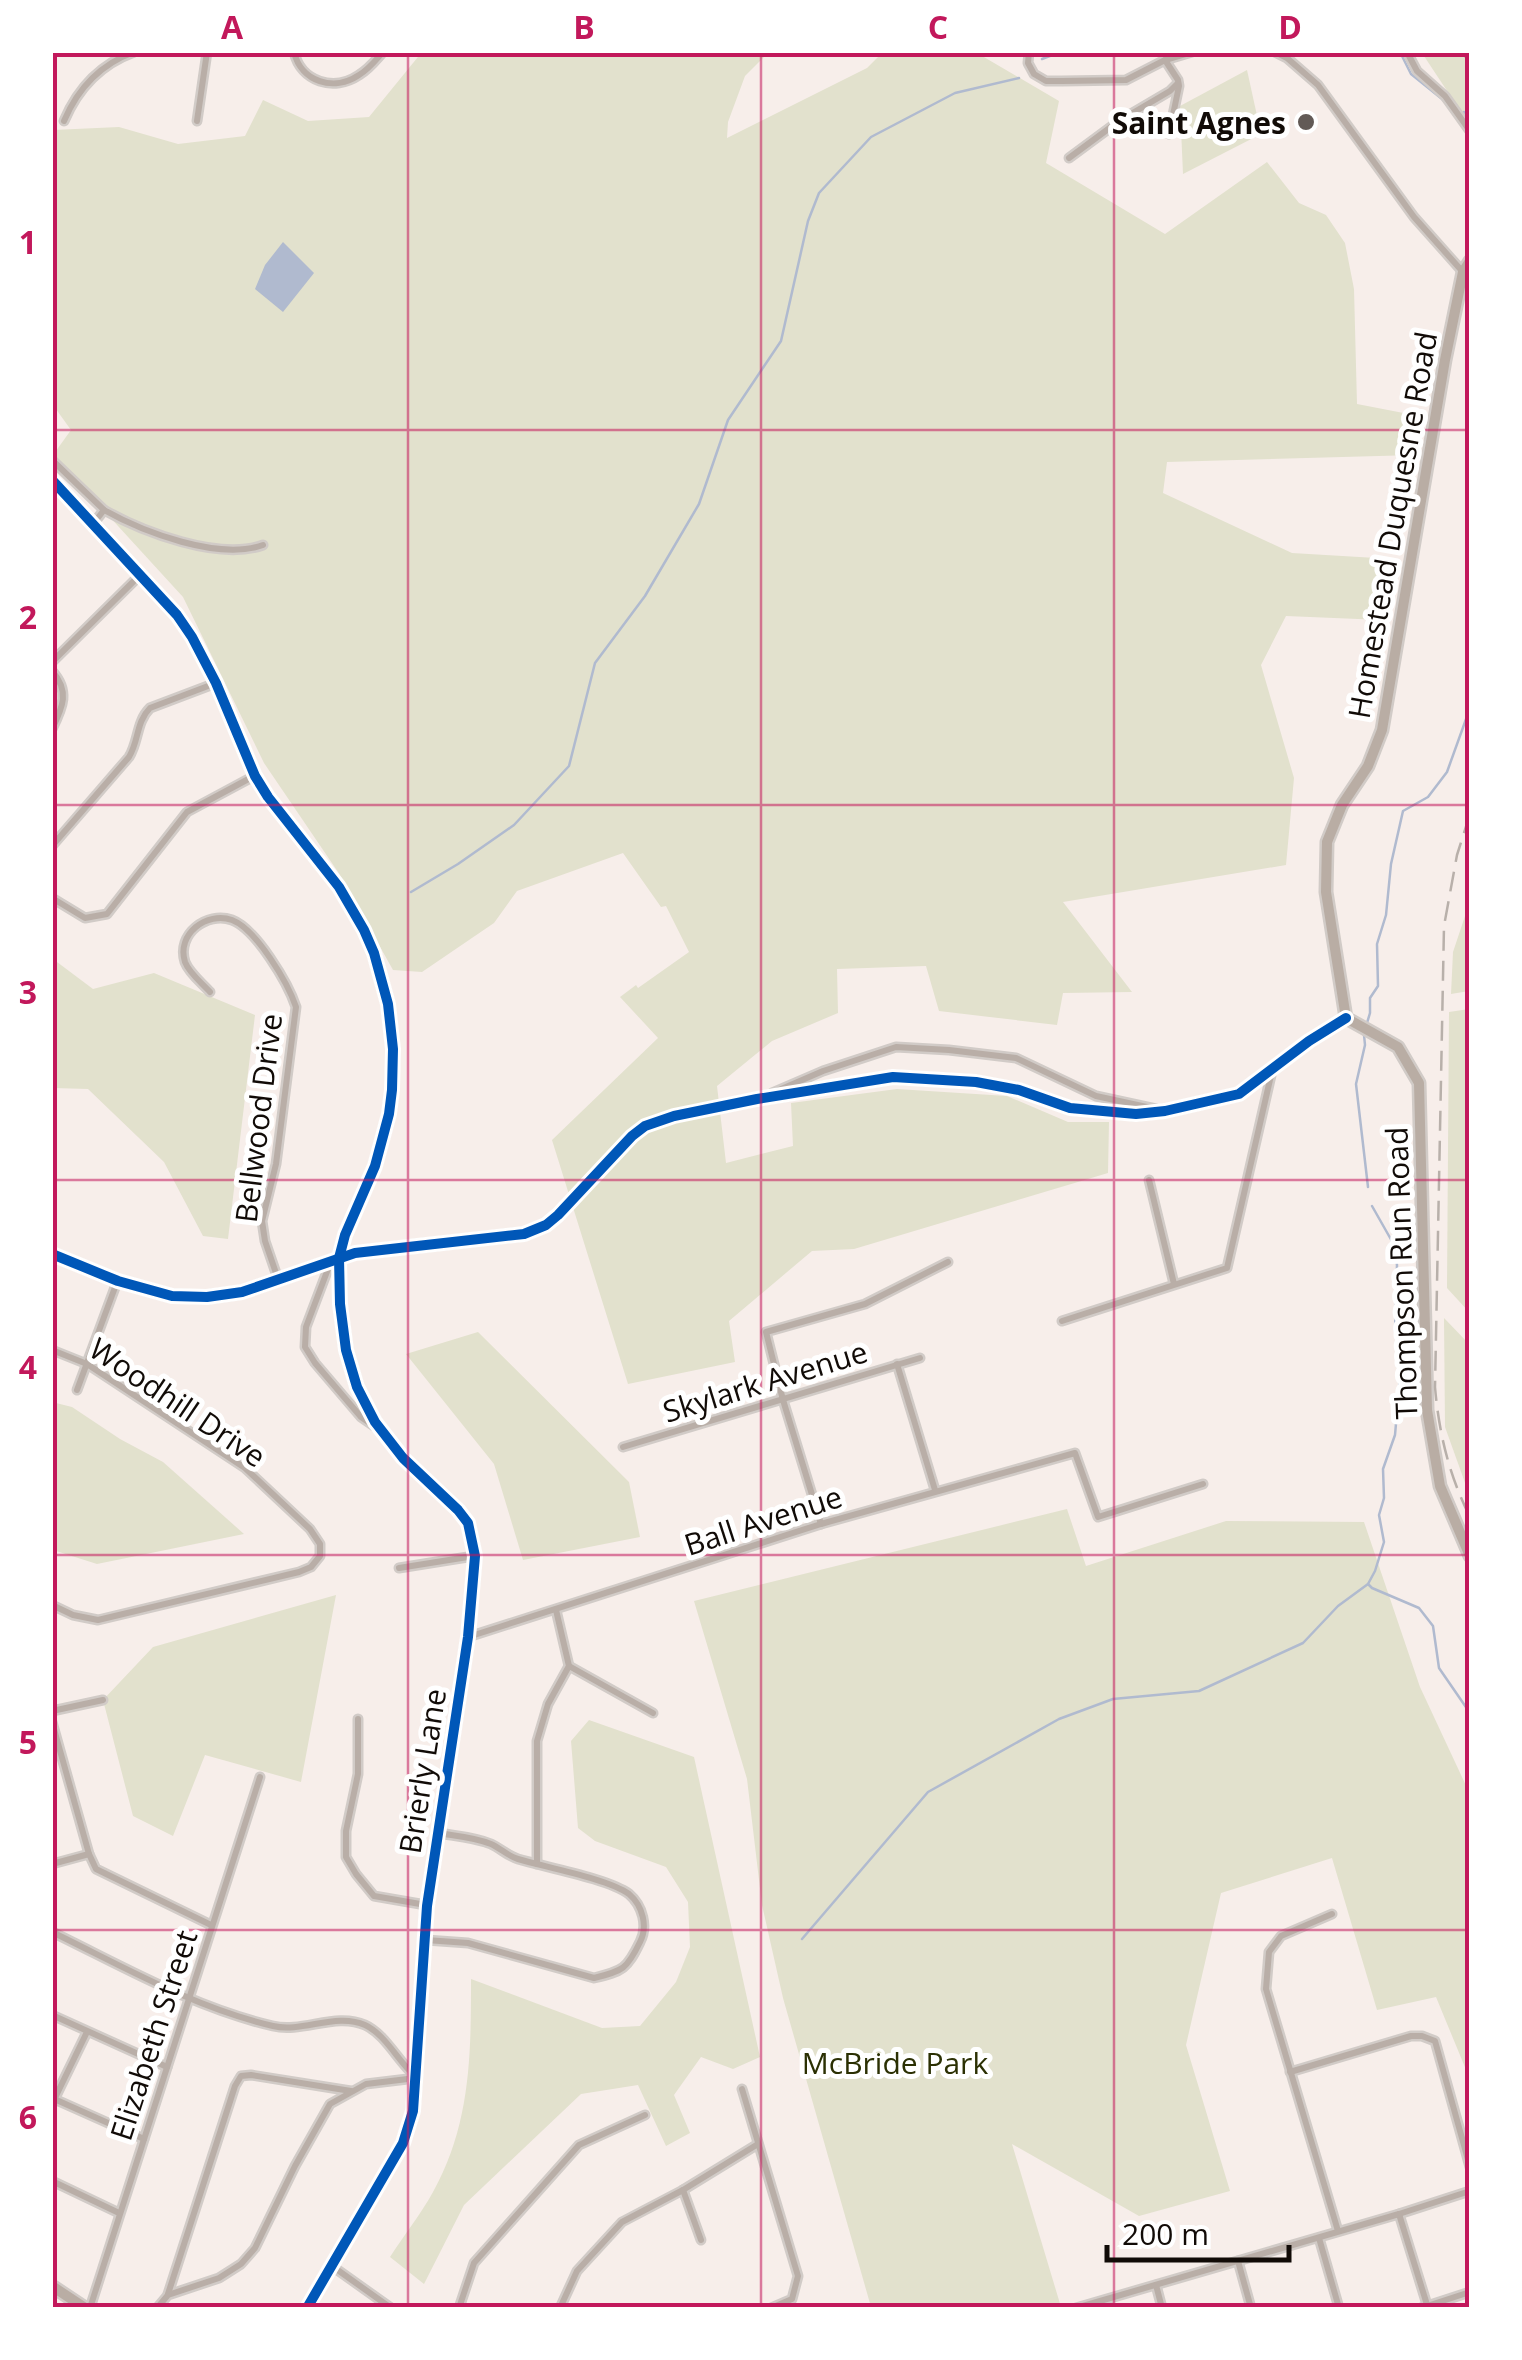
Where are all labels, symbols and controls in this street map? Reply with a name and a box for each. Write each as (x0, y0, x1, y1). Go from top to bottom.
text: A (221, 5, 244, 48)
text: B (573, 5, 595, 48)
text: C (928, 5, 948, 48)
text: D (1278, 5, 1302, 48)
place label: Saint Agnes (1112, 102, 1286, 143)
marker: Saint Agnes (1295, 111, 1317, 133)
text: 1 (19, 220, 37, 263)
street label: Homestead Duquesne Road (1338, 328, 1446, 722)
text: 2 (19, 595, 37, 638)
text: 3 (19, 970, 37, 1013)
street label: Bellwood Drive (225, 1011, 291, 1225)
street label: Thompson Run Road (1375, 1126, 1427, 1420)
street label: Woodhill Drive (82, 1328, 274, 1476)
street label: Skylark Avenue (658, 1330, 872, 1432)
text: 4 (19, 1345, 37, 1388)
street label: Ball Avenue (679, 1475, 847, 1565)
street label: Brierly Lane (389, 1686, 455, 1856)
text: 5 (19, 1720, 37, 1763)
street label: Elizabeth Street (100, 1925, 206, 2145)
park label: McBride Park (802, 2042, 988, 2083)
text: 6 (19, 2095, 37, 2138)
scale bar (1107, 2200, 1290, 2262)
text: 200 m (1122, 2213, 1209, 2254)

